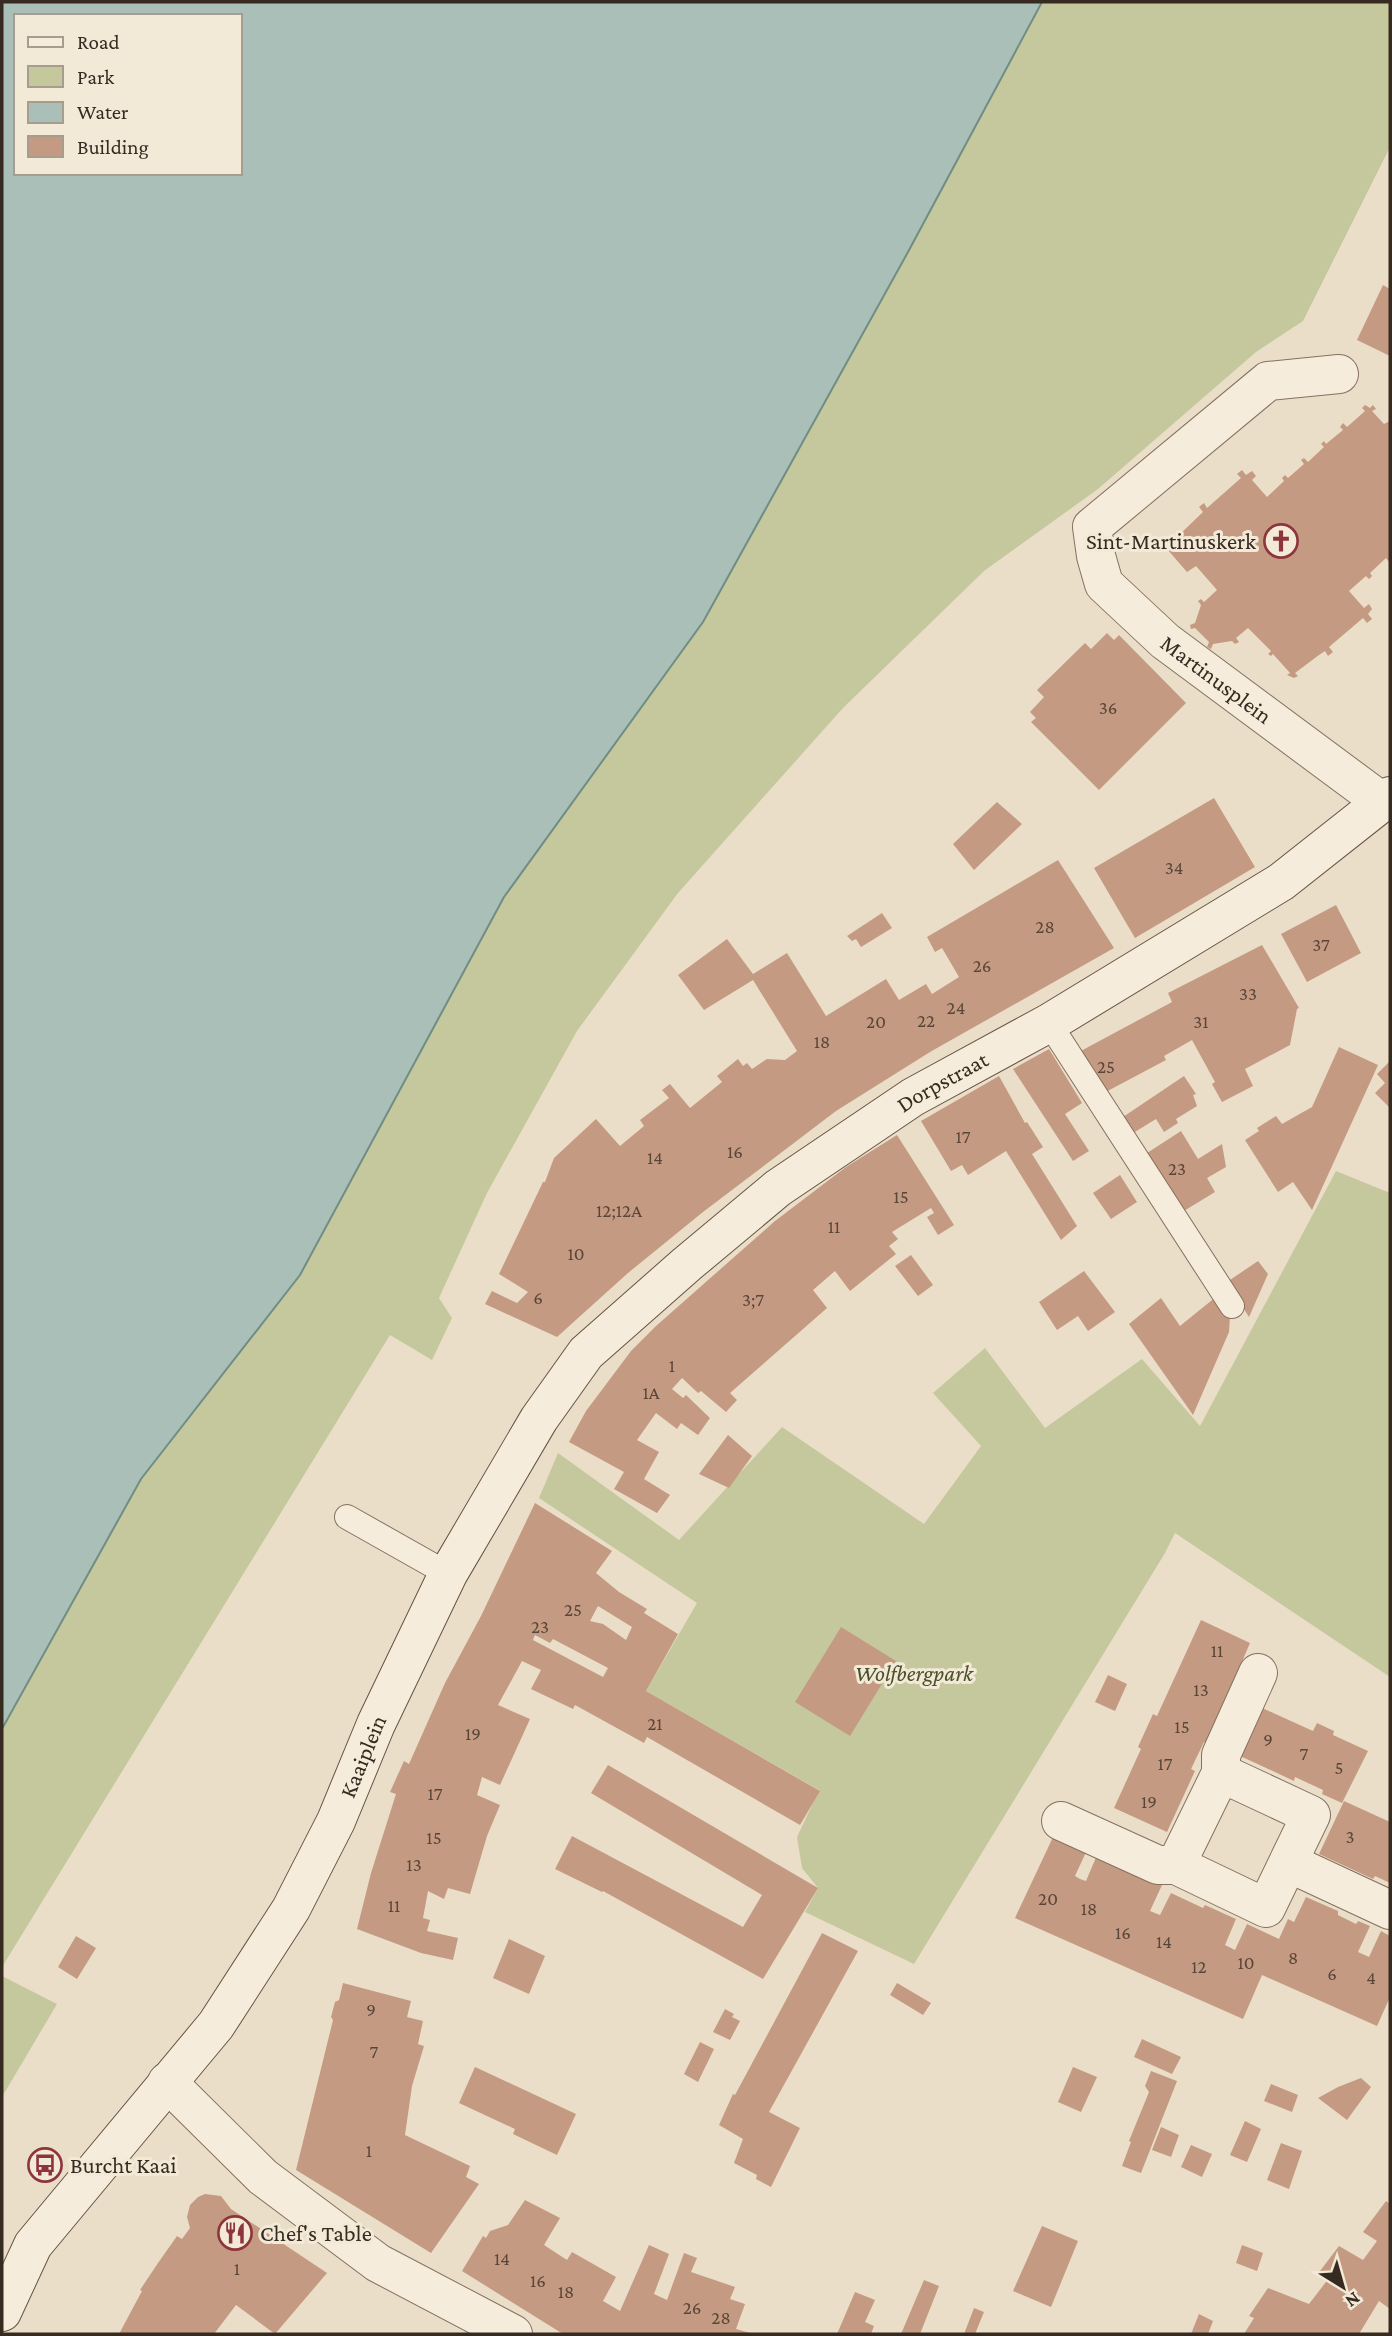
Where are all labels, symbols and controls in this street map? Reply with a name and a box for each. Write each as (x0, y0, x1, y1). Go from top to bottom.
legend (14, 14, 242, 175)
text: Road (77, 30, 120, 54)
text: Park (77, 65, 114, 89)
text: Water (77, 100, 129, 124)
text: Building (77, 135, 149, 159)
church icon: Sint-Martinuskerk (1262, 522, 1300, 560)
place label: Sint-Martinuskerk (1086, 528, 1256, 554)
street label: Martinusplein (1156, 629, 1277, 729)
house number: 36 (1099, 697, 1117, 718)
house number: 34 (1165, 857, 1183, 878)
house number: 28 (1035, 916, 1055, 937)
house number: 37 (1312, 934, 1330, 955)
house number: 26 (973, 955, 991, 976)
house number: 33 (1239, 983, 1257, 1004)
house number: 24 (947, 997, 965, 1018)
house number: 22 (917, 1010, 935, 1031)
house number: 20 (866, 1011, 886, 1032)
house number: 31 (1193, 1011, 1209, 1032)
house number: 18 (814, 1031, 830, 1052)
street label: Dorpstraat (891, 1046, 993, 1117)
house number: 25 (1097, 1056, 1115, 1077)
house number: 17 (955, 1126, 971, 1147)
house number: 16 (727, 1141, 743, 1162)
house number: 14 (647, 1147, 663, 1168)
house number: 23 (1168, 1158, 1186, 1179)
house number: 15 (893, 1186, 909, 1207)
house number: 12;12A (596, 1200, 642, 1221)
house number: 11 (828, 1216, 840, 1237)
house number: 10 (567, 1243, 585, 1264)
house number: 6 (533, 1287, 543, 1308)
house number: 3;7 (742, 1289, 764, 1310)
house number: 1 (669, 1355, 675, 1376)
house number: 1A (642, 1382, 660, 1403)
house number: 25 (564, 1599, 582, 1620)
house number: 23 (531, 1616, 549, 1637)
house number: 11 (1211, 1640, 1223, 1661)
park label: Wolfbergpark (855, 1660, 974, 1686)
house number: 13 (1193, 1679, 1209, 1700)
street label: Kaaiplein (334, 1711, 391, 1801)
house number: 21 (647, 1713, 663, 1734)
house number: 15 (1174, 1716, 1190, 1737)
house number: 19 (465, 1723, 481, 1744)
house number: 9 (1263, 1729, 1273, 1750)
house number: 7 (1300, 1743, 1309, 1764)
house number: 17 (1157, 1753, 1173, 1774)
house number: 5 (1335, 1757, 1343, 1778)
house number: 17 (427, 1783, 443, 1804)
house number: 19 (1141, 1791, 1157, 1812)
house number: 3 (1345, 1826, 1355, 1847)
house number: 15 (426, 1827, 442, 1848)
house number: 13 (406, 1854, 422, 1875)
house number: 20 (1038, 1888, 1058, 1909)
house number: 11 (388, 1895, 400, 1916)
house number: 18 (1081, 1898, 1097, 1919)
house number: 16 (1115, 1922, 1131, 1943)
house number: 14 (1156, 1931, 1172, 1952)
house number: 8 (1288, 1947, 1298, 1968)
house number: 10 (1237, 1952, 1255, 1973)
house number: 12 (1191, 1956, 1207, 1977)
house number: 6 (1327, 1963, 1337, 1984)
house number: 4 (1366, 1967, 1376, 1988)
house number: 9 (366, 1999, 376, 2020)
house number: 7 (370, 2041, 379, 2062)
house number: 1 (366, 2140, 372, 2161)
bus stop icon: Burcht Kaai (26, 2146, 64, 2184)
place label: Burcht Kaai (70, 2152, 176, 2178)
restaurant icon: Chef's Table (216, 2214, 254, 2252)
place label: Chef's Table (260, 2220, 372, 2246)
house number: 14 (494, 2248, 510, 2269)
north arrow (1308, 2252, 1378, 2322)
house number: 1 (234, 2258, 240, 2279)
house number: 16 (530, 2270, 546, 2291)
house number: 18 (558, 2281, 574, 2302)
text: N (1341, 2288, 1364, 2312)
house number: 26 (683, 2297, 701, 2318)
house number: 28 (711, 2307, 731, 2328)

